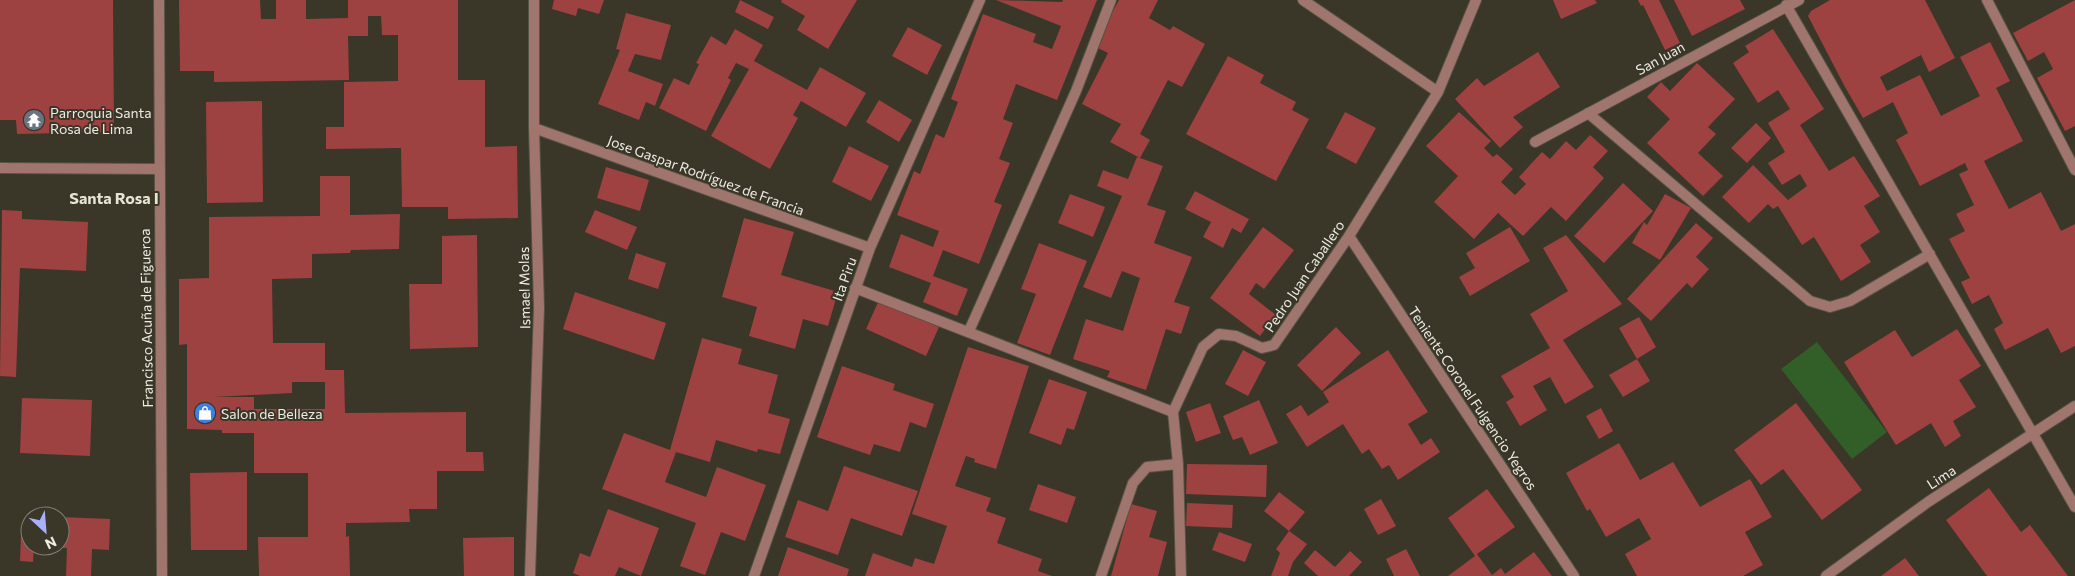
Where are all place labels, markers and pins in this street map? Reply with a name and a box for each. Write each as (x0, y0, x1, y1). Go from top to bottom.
place label: Parroquia Santa Rosa de Lima (50, 104, 152, 137)
temple icon: Parroquia Santa Rosa de Lima (22, 108, 46, 132)
shop icon: Salon de Belleza (193, 401, 217, 425)
place label: Salon de Belleza (221, 405, 323, 422)

